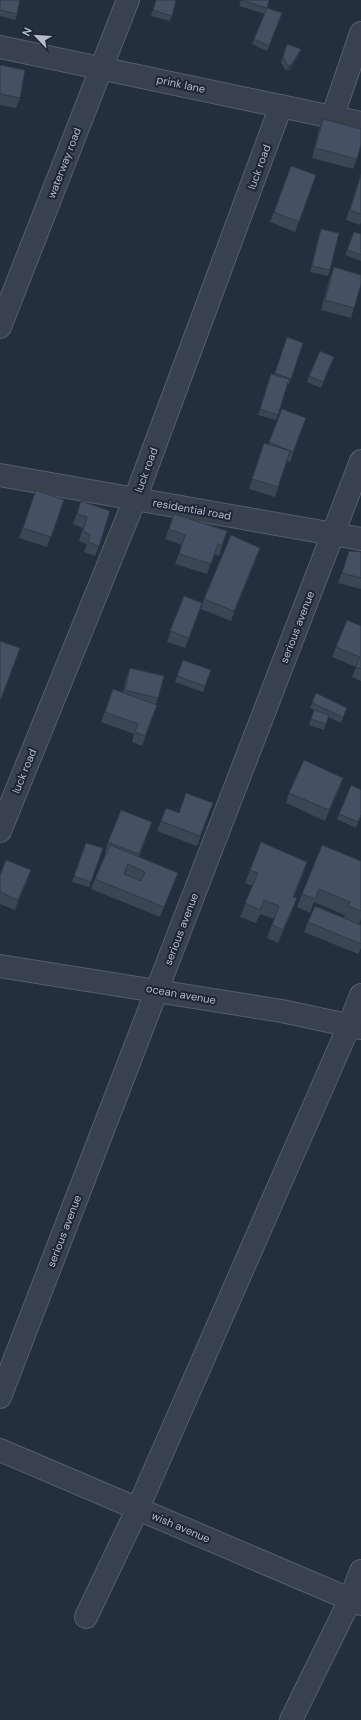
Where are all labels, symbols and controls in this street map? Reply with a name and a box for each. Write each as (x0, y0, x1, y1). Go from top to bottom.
north arrow (16, 16, 56, 56)
text: N (19, 25, 35, 38)
street label: prink lane (155, 72, 207, 96)
street label: waterway road (44, 125, 84, 200)
street label: luck road (244, 143, 274, 191)
street label: luck road (131, 446, 161, 494)
street label: residential road (152, 495, 232, 523)
street label: serious avenue (277, 589, 317, 665)
street label: luck road (9, 747, 39, 795)
street label: serious avenue (161, 891, 201, 967)
street label: ocean avenue (145, 981, 217, 1007)
street label: serious avenue (44, 1193, 84, 1269)
street label: wish avenue (150, 1508, 212, 1546)

